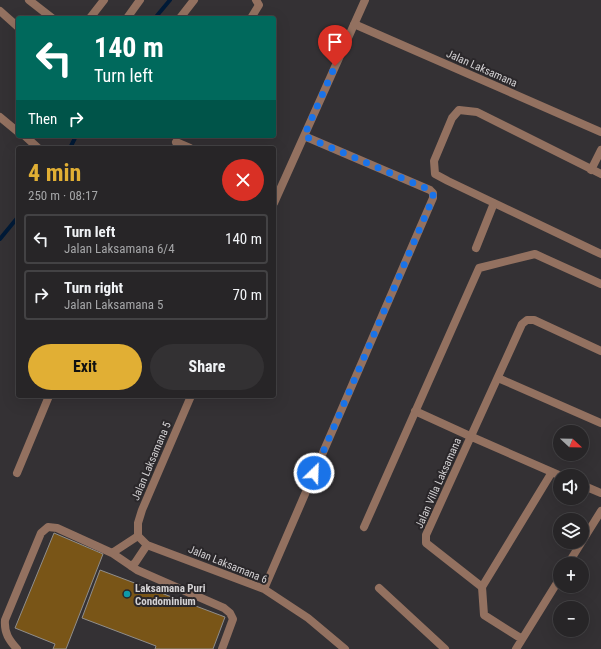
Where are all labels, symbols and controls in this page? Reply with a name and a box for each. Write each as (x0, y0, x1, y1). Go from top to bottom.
pin (318, 25, 352, 66)
text: 140 m (94, 31, 164, 64)
icon: arrive (324, 31, 346, 53)
icon: left (28, 32, 80, 84)
street label: Jalan Laksamana (444, 47, 519, 90)
text: Turn left (94, 65, 153, 86)
icon: right (65, 108, 87, 130)
text: Then (28, 110, 57, 128)
text: 4 min (28, 159, 81, 187)
button: close (222, 159, 264, 201)
text: 250 m · 08:17 (28, 188, 98, 203)
text: Turn left (64, 223, 115, 241)
icon: left (30, 228, 52, 250)
text: 140 m (225, 230, 262, 248)
text: Jalan Laksamana 6/4 (64, 241, 175, 256)
text: Turn right (64, 279, 123, 297)
icon: right (30, 284, 52, 306)
text: 70 m (232, 286, 262, 304)
text: Jalan Laksamana 5 (64, 297, 163, 312)
button: Exit (28, 344, 142, 390)
button: Share (150, 344, 264, 390)
street label: Jalan Laksamana 5 (129, 420, 174, 502)
north arrow (553, 425, 589, 461)
map controls (553, 425, 589, 637)
street label: Jalan Villa Laksamana (413, 436, 464, 530)
position arrow (293, 452, 335, 494)
button: sound (553, 469, 589, 505)
button: layers (553, 513, 589, 549)
street label: Jalan Laksamana 6 (186, 543, 269, 586)
button: + (553, 557, 589, 593)
place label: Laksamana Puri Condominium (135, 582, 206, 608)
marker: Laksamana Puri Condominium (122, 589, 132, 599)
button: − (553, 601, 589, 637)

